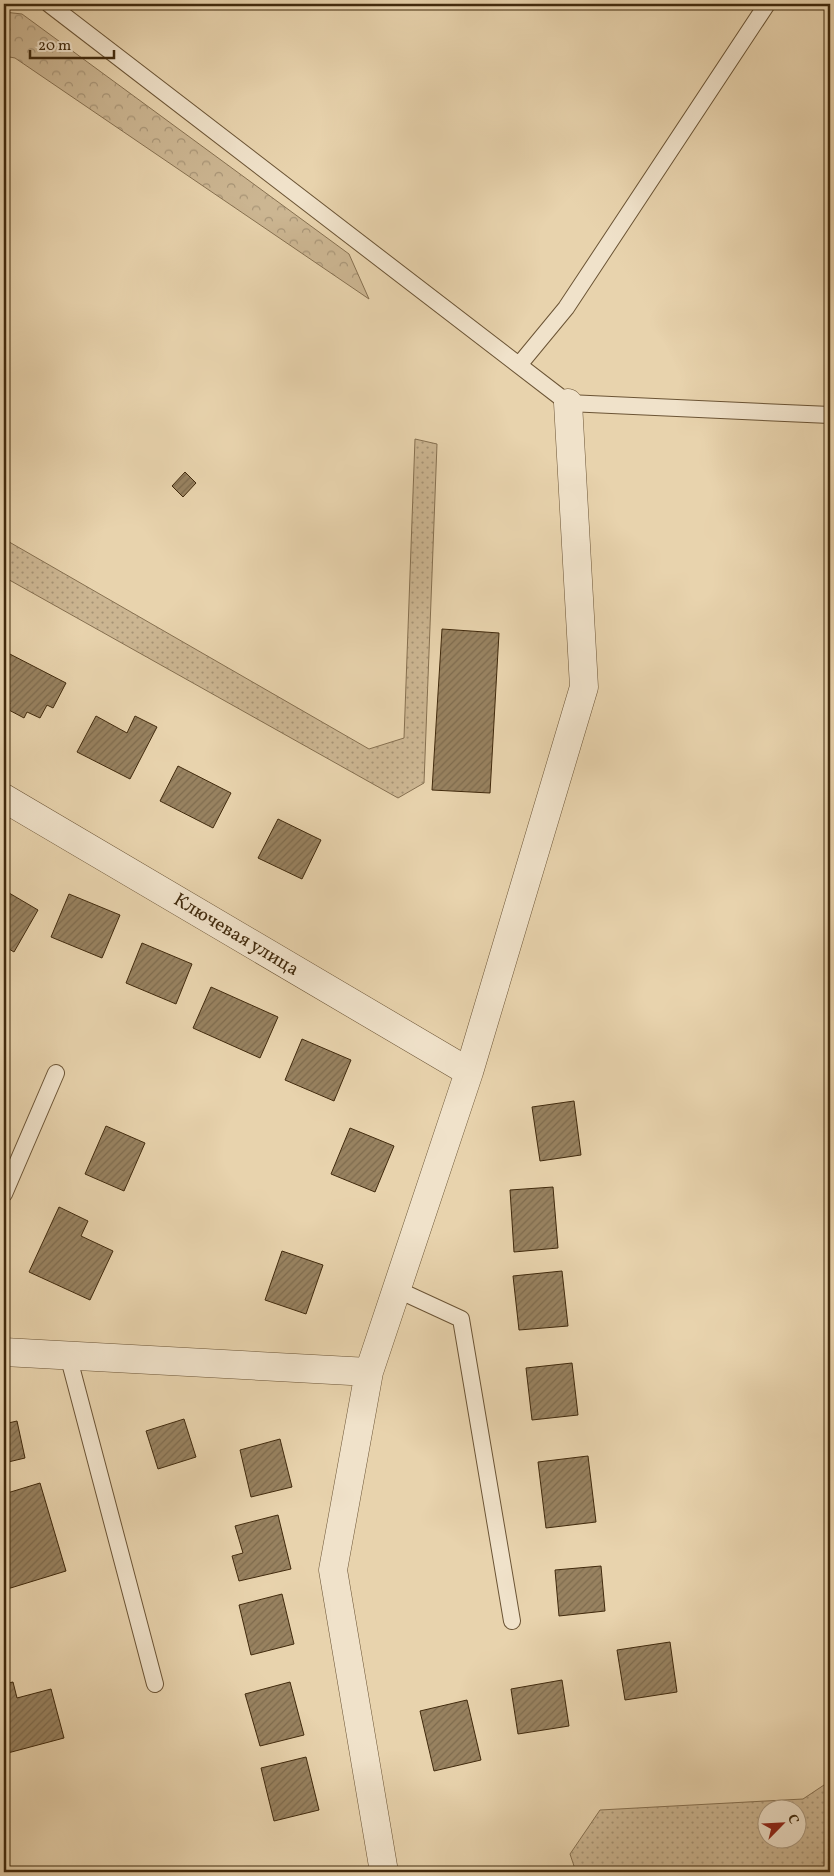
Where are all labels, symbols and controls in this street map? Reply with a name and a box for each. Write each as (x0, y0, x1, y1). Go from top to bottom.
scale bar (30, 28, 114, 60)
text: 20 m (38, 36, 71, 57)
street label: Ключевая улица (168, 887, 304, 983)
north arrow (756, 1798, 806, 1848)
text: С (782, 1811, 803, 1827)

